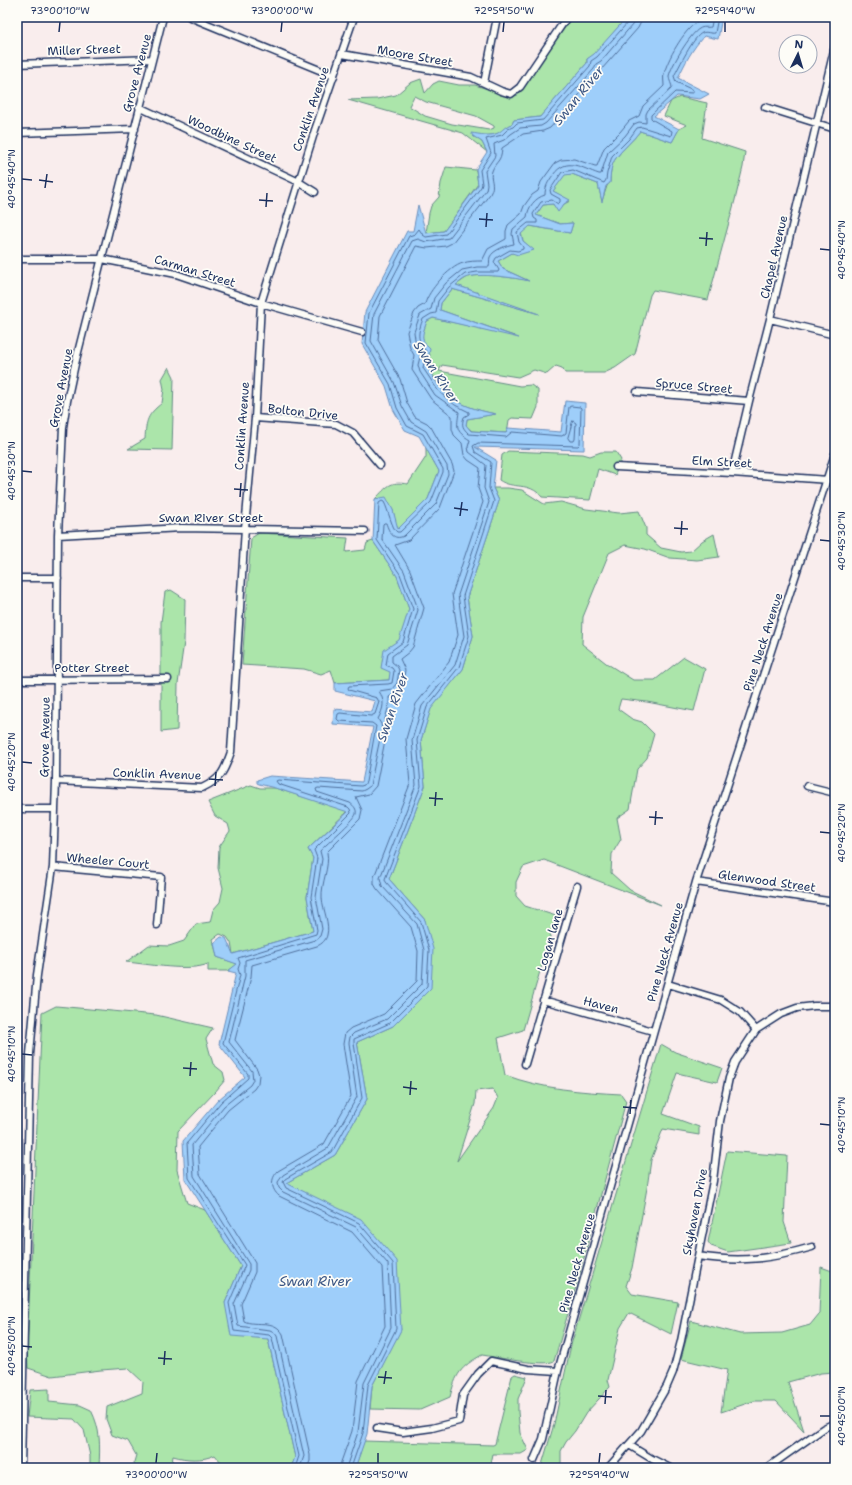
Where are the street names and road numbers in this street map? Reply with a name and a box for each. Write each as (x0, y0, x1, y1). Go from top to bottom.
street label: Grove Avenue (119, 32, 155, 114)
street label: Miller Street (47, 41, 121, 59)
street label: Moore Street (376, 41, 454, 71)
street label: Conklin Avenue (289, 64, 333, 154)
street label: Woodbine Street (185, 111, 279, 167)
street label: Chapel Avenue (757, 213, 791, 300)
street label: Carman Street (152, 251, 238, 291)
street label: Grove Avenue (45, 347, 77, 429)
street label: Spruce Street (655, 375, 733, 397)
street label: Conklin Avenue (231, 381, 253, 471)
street label: Bolton Drive (267, 400, 339, 424)
street label: Elm Street (691, 452, 753, 472)
street label: Swan River Street (159, 510, 263, 526)
street label: Pine Neck Avenue (739, 590, 787, 694)
street label: Potter Street (54, 660, 130, 676)
street label: Grove Avenue (36, 696, 54, 777)
street label: Conklin Avenue (112, 764, 202, 784)
street label: Wheeler Court (66, 849, 150, 873)
street label: Glenwood Street (717, 866, 817, 896)
street label: Pine Neck Avenue (643, 900, 687, 1004)
street label: Logan lane (533, 906, 567, 973)
street label: Haven (582, 993, 620, 1017)
street label: Skyhaven Drive (679, 1167, 711, 1257)
street label: Pine Neck Avenue (555, 1211, 599, 1315)

